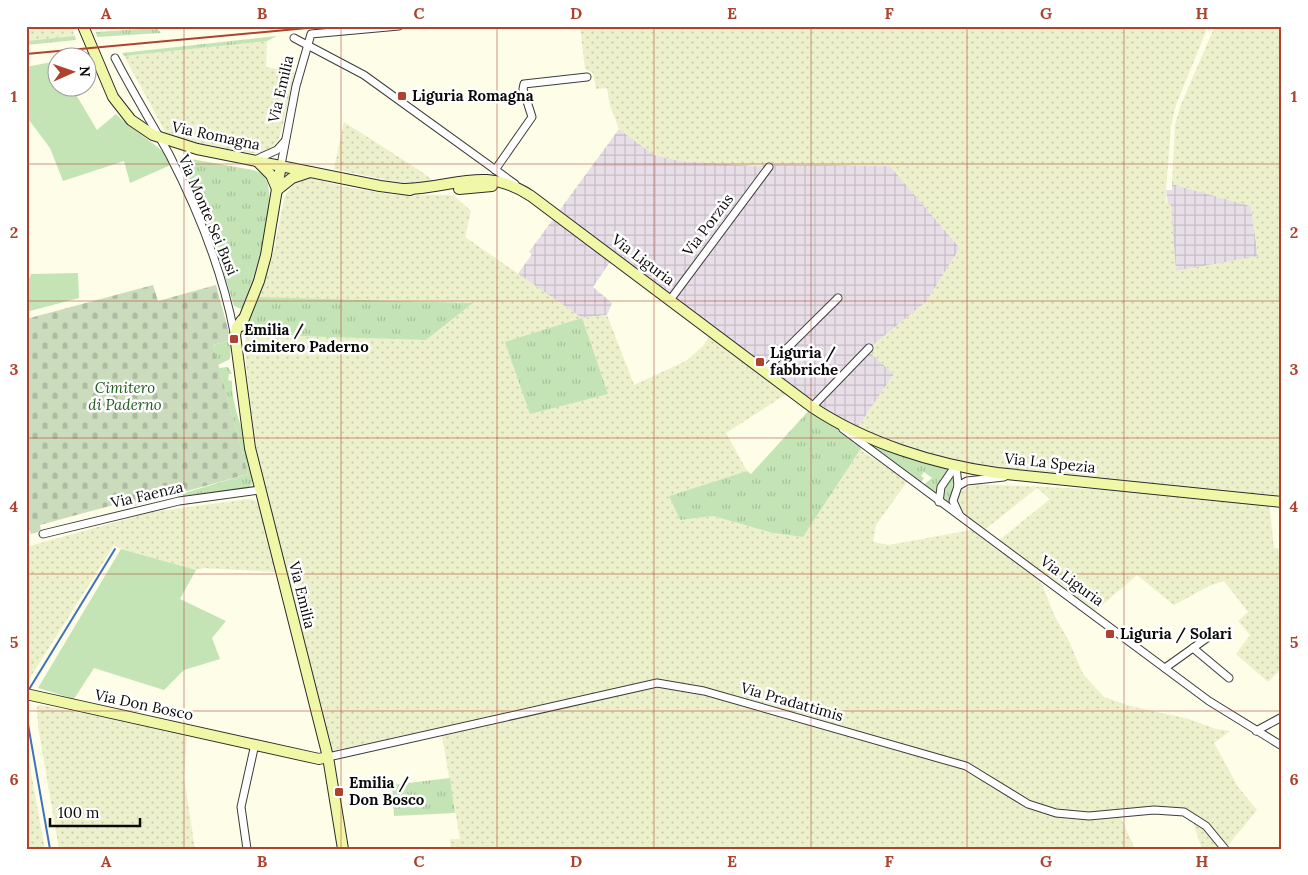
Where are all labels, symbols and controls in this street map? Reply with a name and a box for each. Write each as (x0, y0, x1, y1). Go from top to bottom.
text: A (101, 3, 112, 23)
text: B (257, 3, 268, 23)
text: C (413, 3, 425, 23)
text: D (570, 3, 582, 23)
text: E (727, 3, 737, 23)
text: F (884, 3, 894, 23)
text: G (1040, 3, 1052, 23)
text: H (1196, 3, 1209, 23)
north arrow (48, 48, 98, 98)
street label: Via Emilia (263, 53, 298, 125)
text: N (76, 66, 94, 77)
text: 1 (11, 86, 17, 106)
place label: Liguria Romagna (412, 86, 534, 105)
text: 1 (1291, 86, 1297, 106)
marker: Liguria Romagna (396, 90, 408, 102)
street label: Via Romagna (169, 117, 262, 154)
street label: Via Monte Sei Busi (174, 151, 242, 278)
street label: Via Porzùs (677, 190, 737, 260)
text: 2 (10, 222, 18, 242)
text: 2 (1290, 222, 1298, 242)
street label: Via Liguria (607, 229, 679, 290)
place label: Emilia / cimitero Paderno (244, 320, 369, 356)
marker: Emilia / cimitero Paderno (228, 333, 240, 345)
place label: Liguria / fabbriche (770, 343, 838, 379)
marker: Liguria / fabbriche (754, 356, 766, 368)
text: 3 (10, 359, 19, 379)
text: 3 (1290, 359, 1299, 379)
park label: Cimitero di Paderno (88, 378, 162, 414)
street label: Via La Spezia (1003, 448, 1097, 477)
street label: Via Faenza (108, 477, 185, 512)
text: 4 (10, 496, 19, 516)
text: 4 (1290, 496, 1299, 516)
street label: Via Liguria (1036, 551, 1108, 610)
street label: Via Emilia (285, 558, 320, 631)
place label: Liguria / Solari (1120, 624, 1232, 644)
marker: Liguria / Solari (1104, 628, 1116, 640)
text: 5 (10, 632, 19, 652)
text: 5 (1290, 632, 1299, 652)
street label: Via Pradattimis (738, 678, 846, 725)
street label: Via Don Bosco (92, 685, 195, 724)
text: 6 (9, 769, 19, 789)
text: 6 (1289, 769, 1299, 789)
place label: Emilia / Don Bosco (349, 773, 425, 809)
marker: Emilia / Don Bosco (333, 786, 345, 798)
scale bar (50, 795, 140, 827)
text: 100 m (58, 803, 99, 822)
text: A (101, 851, 112, 871)
text: B (257, 851, 268, 871)
text: C (413, 851, 425, 871)
text: D (570, 851, 582, 871)
text: E (727, 851, 737, 871)
text: F (884, 851, 894, 871)
text: G (1040, 851, 1052, 871)
text: H (1196, 851, 1209, 871)

